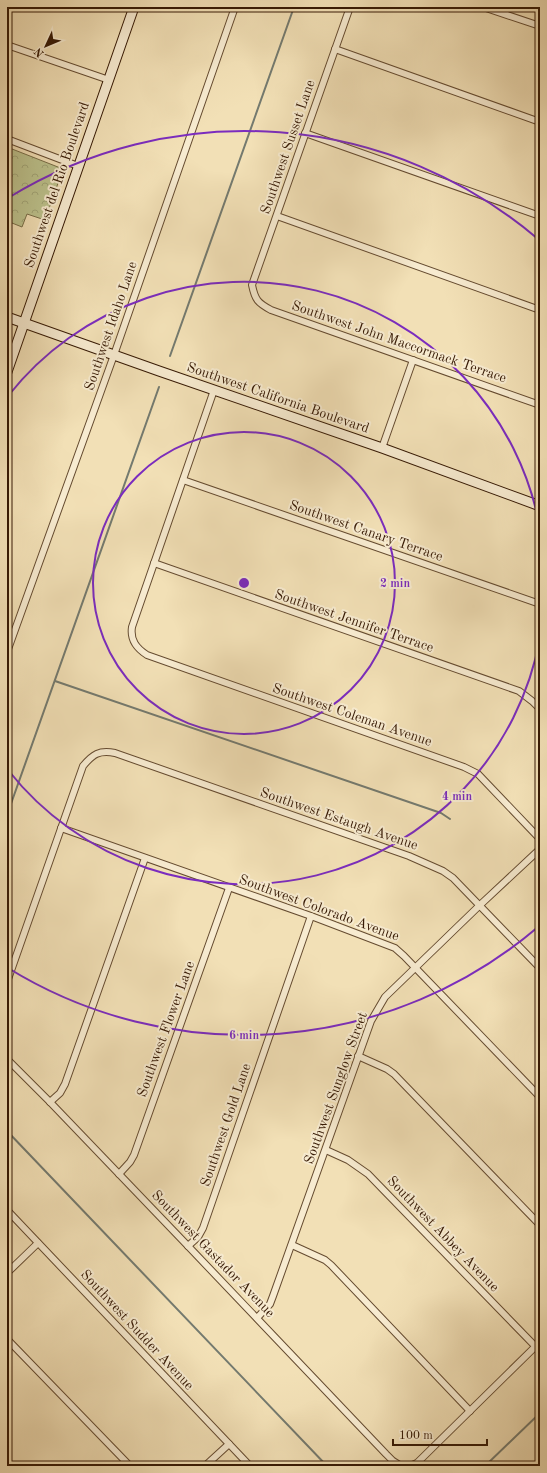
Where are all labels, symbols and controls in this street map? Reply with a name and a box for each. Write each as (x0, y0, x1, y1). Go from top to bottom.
north arrow (26, 26, 66, 66)
text: N (33, 45, 47, 59)
street label: Southwest Susset Lane (258, 78, 318, 216)
street label: Southwest del Rio Boulevard (22, 100, 92, 270)
street label: Southwest Idaho Lane (82, 260, 140, 392)
street label: Southwest John Maccormack Terrace (290, 299, 508, 385)
street label: Southwest California Boulevard (185, 360, 371, 436)
street label: Southwest Canary Terrace (287, 498, 445, 564)
centre of rings (237, 576, 251, 590)
text: 2 min (380, 578, 410, 590)
street label: Southwest Jennifer Terrace (273, 587, 435, 655)
street label: Southwest Coleman Avenue (270, 681, 434, 749)
street label: Southwest Estaugh Avenue (258, 785, 420, 853)
text: 4 min (442, 791, 472, 803)
street label: Southwest Colorado Avenue (237, 872, 401, 944)
street label: Southwest Flower Lane (135, 959, 197, 1099)
street label: Southwest Sunglow Street (302, 1010, 370, 1166)
text: 6 min (229, 1030, 259, 1042)
street label: Southwest Gold Lane (198, 1062, 254, 1188)
street label: Southwest Abbey Avenue (384, 1174, 502, 1294)
street label: Southwest Gastador Avenue (149, 1188, 277, 1320)
street label: Southwest Sudder Avenue (78, 1267, 196, 1393)
scale bar (393, 1421, 487, 1447)
text: 100 m (399, 1430, 433, 1442)

